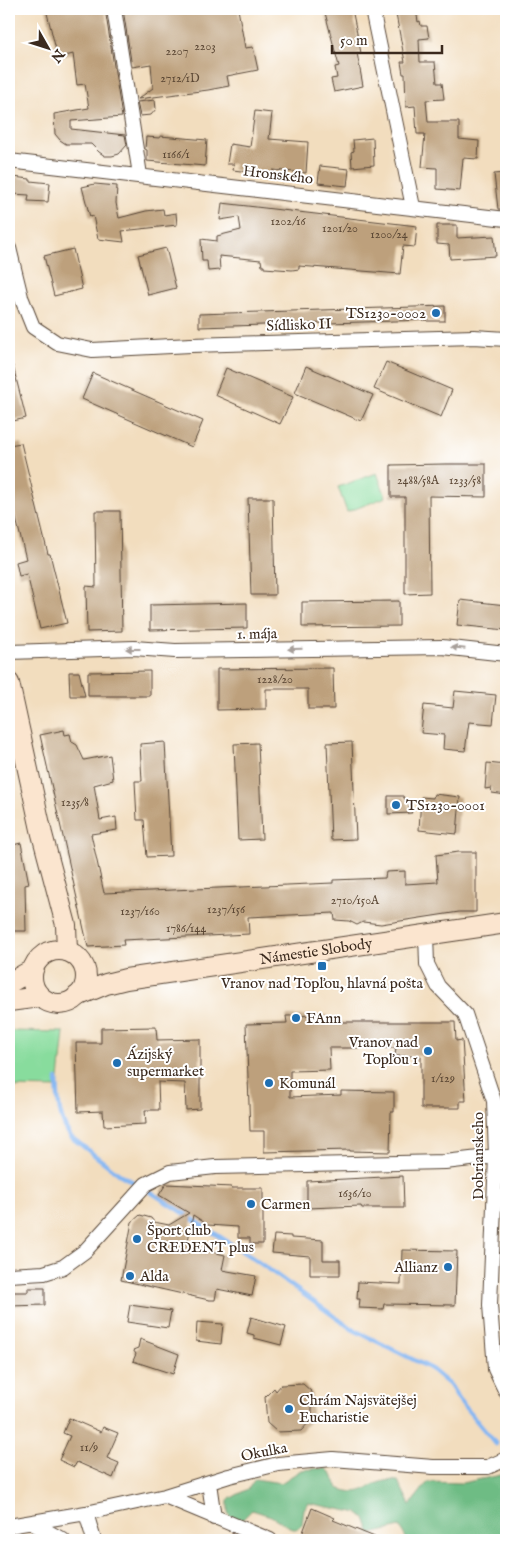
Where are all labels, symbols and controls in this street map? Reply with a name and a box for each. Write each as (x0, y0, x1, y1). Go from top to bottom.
north arrow (22, 22, 72, 72)
scale bar (332, 22, 442, 54)
text: 50 m (340, 31, 368, 50)
house number: 2203 (194, 39, 216, 54)
text: N (47, 44, 69, 66)
house number: 2207 (166, 44, 188, 59)
house number: 2712/1D (160, 71, 200, 86)
house number: 1166/1 (162, 147, 190, 162)
street label: Hronského (242, 161, 314, 189)
house number: 1202/16 (270, 214, 307, 229)
house number: 1201/20 (322, 221, 358, 236)
house number: 1200/24 (370, 227, 408, 242)
place label: TS1230-0002 (346, 304, 426, 323)
marker: TS1230-0002 (430, 307, 442, 319)
street label: Sídlisko II (266, 314, 332, 336)
house number: 2488/58A (397, 473, 440, 488)
house number: 1233/58 (449, 473, 481, 488)
street label: 1. mája (237, 624, 278, 644)
one-way arrow (449, 644, 465, 652)
one-way arrow (125, 645, 141, 653)
one-way arrow (287, 645, 303, 653)
house number: 1228/20 (257, 672, 293, 687)
house number: 1235/8 (61, 795, 89, 810)
place label: TS1230-0001 (406, 796, 485, 815)
marker: TS1230-0001 (390, 799, 402, 811)
house number: 2710/150A (331, 893, 380, 908)
house number: 1237/156 (207, 902, 246, 917)
house number: 1237/160 (120, 904, 160, 919)
house number: 1786/144 (166, 921, 206, 936)
street label: Námestie Slobody (259, 933, 374, 969)
marker: Vranov nad Topľou, hlavná pošta (316, 960, 328, 972)
place label: Vranov nad Topľou, hlavná pošta (220, 974, 423, 993)
place label: FAnn (306, 1009, 341, 1028)
marker: FAnn (290, 1012, 302, 1024)
place label: Vranov nad Topľou 1 (348, 1033, 419, 1069)
place label: Ázijský supermarket (126, 1045, 204, 1081)
marker: Vranov nad Topľou 1 (422, 1045, 434, 1057)
marker: Ázijský supermarket (111, 1057, 123, 1069)
house number: 1/129 (431, 1071, 455, 1086)
place label: Komunál (279, 1074, 337, 1093)
marker: Komunál (263, 1077, 275, 1089)
street label: Dobrianskeho (469, 1112, 488, 1200)
house number: 1636/10 (338, 1186, 372, 1201)
place label: Carmen (261, 1195, 310, 1214)
marker: Carmen (245, 1198, 257, 1210)
place label: Šport club CREDENT plus (147, 1221, 254, 1257)
marker: Šport club CREDENT plus (131, 1233, 143, 1245)
place label: Allianz (393, 1258, 438, 1277)
marker: Allianz (442, 1261, 454, 1273)
place label: Alda (139, 1267, 169, 1286)
marker: Alda (124, 1270, 136, 1282)
place label: Chrám Najsvätejšej Eucharistie (299, 1391, 417, 1427)
marker: Chrám Najsvätejšej Eucharistie (283, 1403, 295, 1415)
street label: Okulka (239, 1438, 289, 1466)
house number: 11/9 (80, 1440, 98, 1455)

